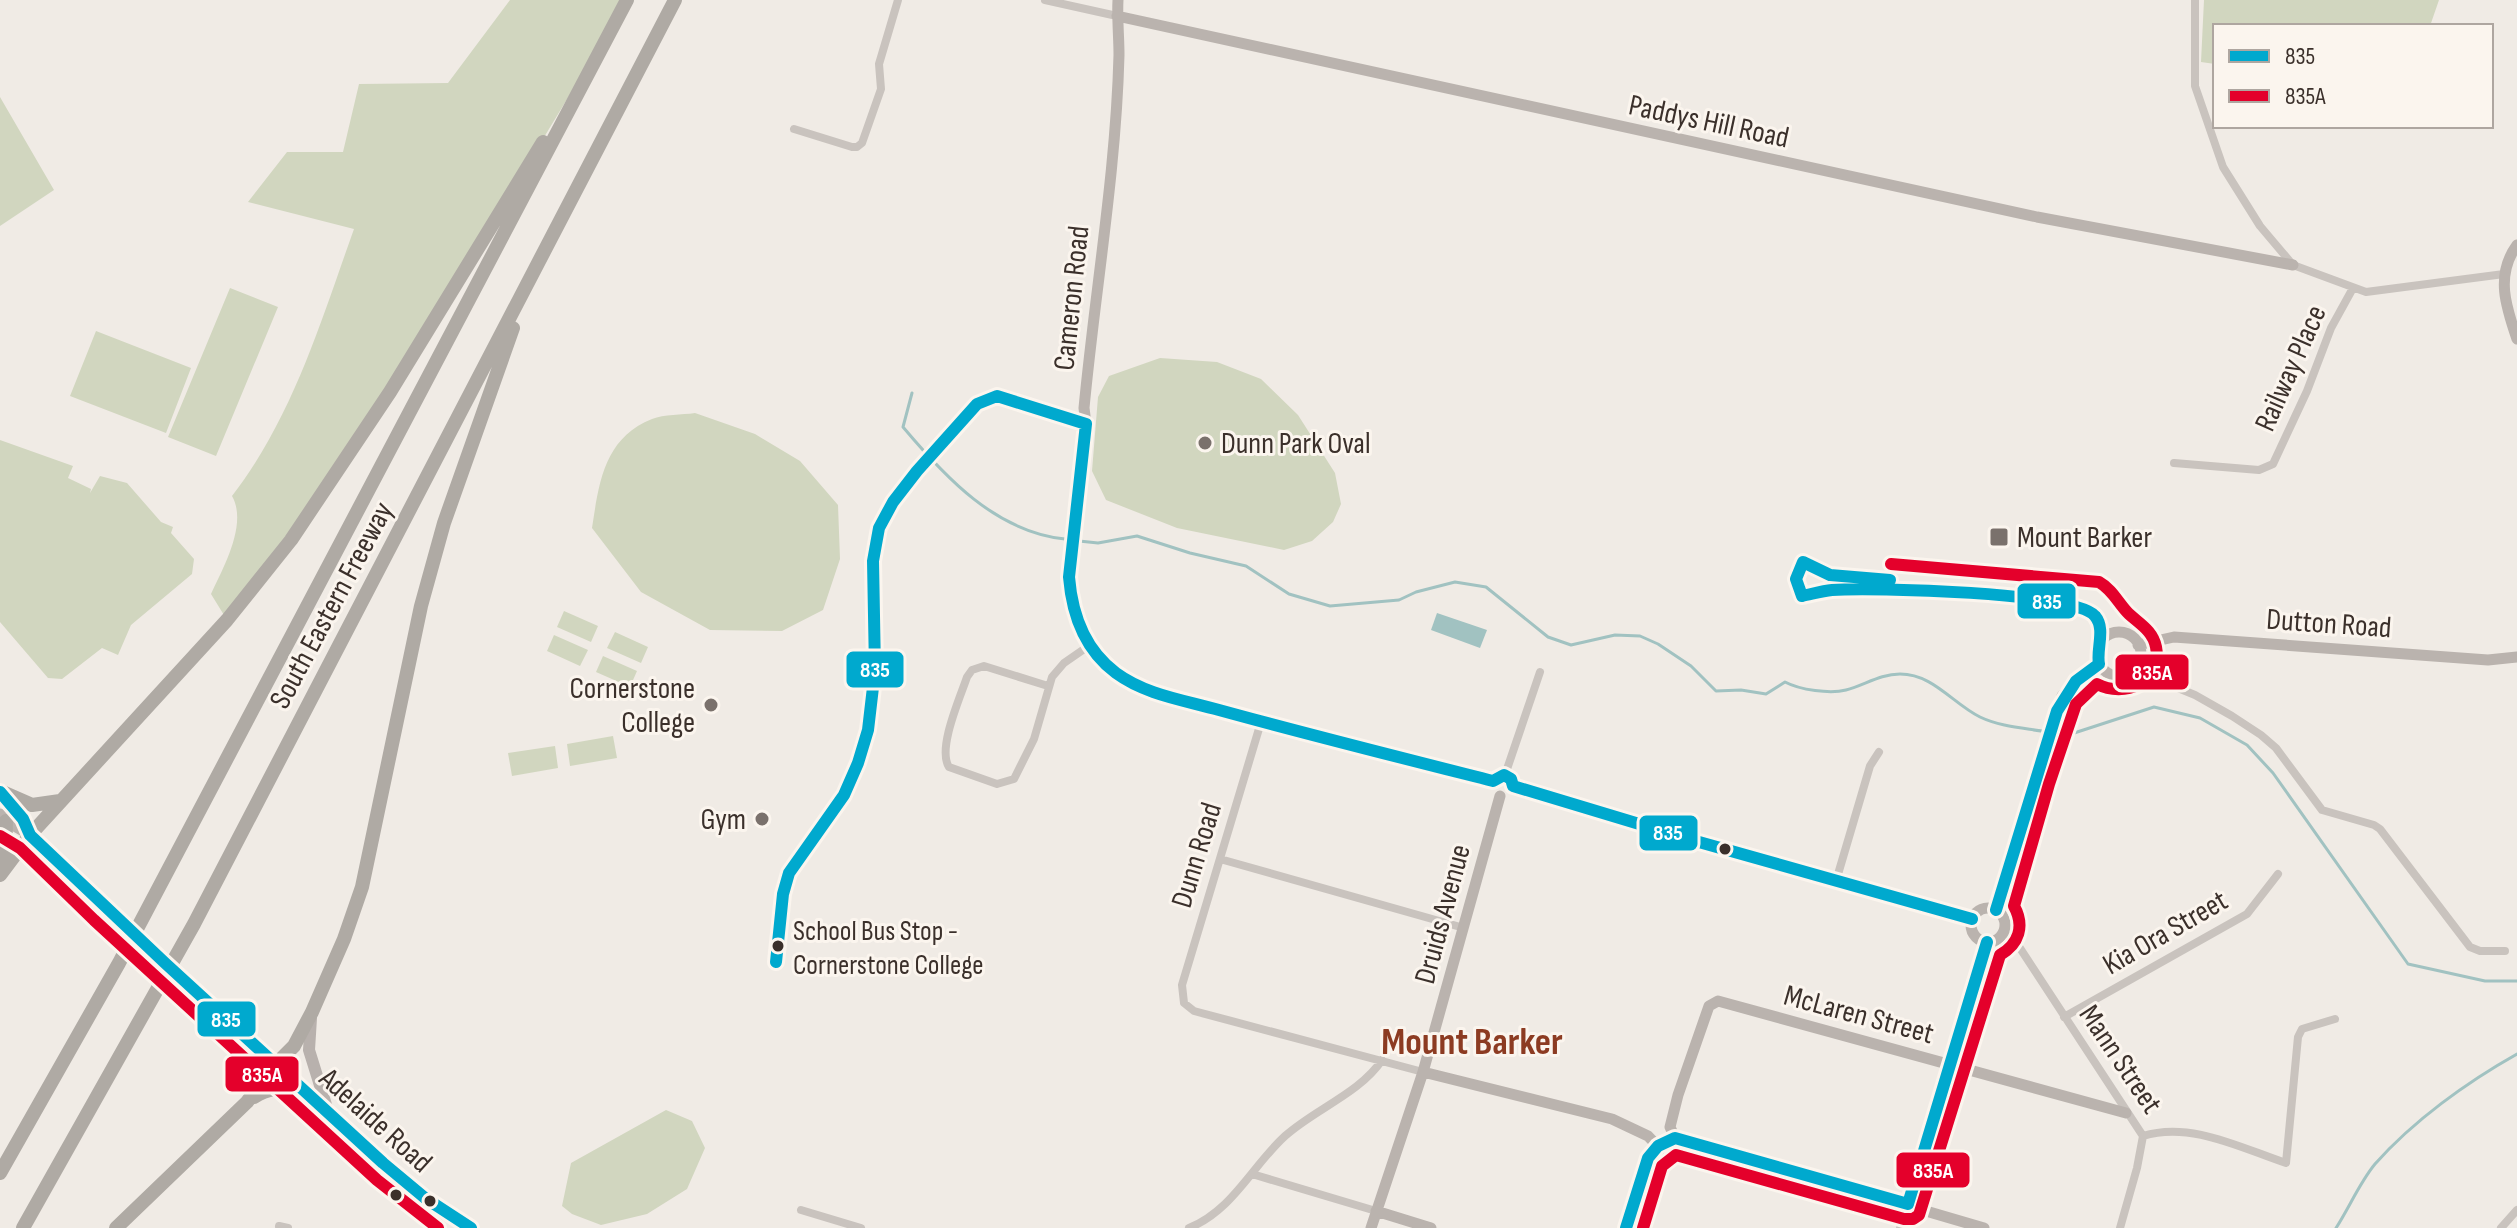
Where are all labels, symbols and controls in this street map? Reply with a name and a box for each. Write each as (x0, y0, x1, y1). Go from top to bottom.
legend (2213, 24, 2493, 128)
text: 835 (2285, 42, 2315, 71)
text: 835A (2285, 82, 2326, 111)
street label: Paddys Hill Road (1625, 87, 1792, 156)
street label: Cameron Road (1047, 224, 1097, 372)
street label: Railway Place (2247, 300, 2335, 437)
place label: Dunn Park Oval (1221, 426, 1371, 462)
marker: Dunn Park Oval (1196, 434, 1214, 452)
street label: South Eastern Freeway (262, 496, 402, 715)
place label: Mount Barker (2017, 520, 2152, 556)
marker: Mount Barker (1988, 526, 2010, 548)
line badge: 835 (2016, 582, 2077, 620)
text: 835 (2032, 589, 2062, 616)
street label: Dutton Road (2265, 602, 2393, 646)
line badge: 835 (845, 650, 905, 689)
line badge: 835A (2114, 653, 2190, 691)
text: 835 (860, 657, 890, 684)
text: 835A (2132, 660, 2173, 687)
place label: Cornerstone College (570, 671, 695, 741)
marker: Cornerstone College (702, 696, 720, 714)
street label: Dunn Road (1164, 799, 1230, 912)
place label: Gym (701, 802, 746, 838)
marker: Gym (753, 810, 771, 828)
line badge: 835 (1638, 814, 1699, 852)
text: 835 (1653, 820, 1683, 847)
street label: Druids Avenue (1407, 841, 1479, 988)
unlabelled marker (1717, 841, 1733, 857)
street label: Kia Ora Street (2097, 883, 2234, 983)
place label: School Bus Stop - Cornerstone College (793, 915, 983, 982)
marker: School Bus Stop - Cornerstone College (770, 938, 786, 954)
street label: McLaren Street (1780, 978, 1938, 1052)
street label: Mann Street (2071, 998, 2170, 1121)
line badge: 835 (196, 1000, 257, 1038)
text: 835 (211, 1007, 241, 1034)
district label: Mount Barker (1381, 1020, 1563, 1065)
line badge: 835A (224, 1055, 300, 1093)
street label: Adelaide Road (311, 1060, 439, 1181)
text: 835A (242, 1062, 283, 1089)
line badge: 835A (1895, 1151, 1971, 1189)
text: 835A (1913, 1158, 1954, 1185)
unlabelled marker (388, 1187, 404, 1203)
unlabelled marker (422, 1193, 438, 1209)

